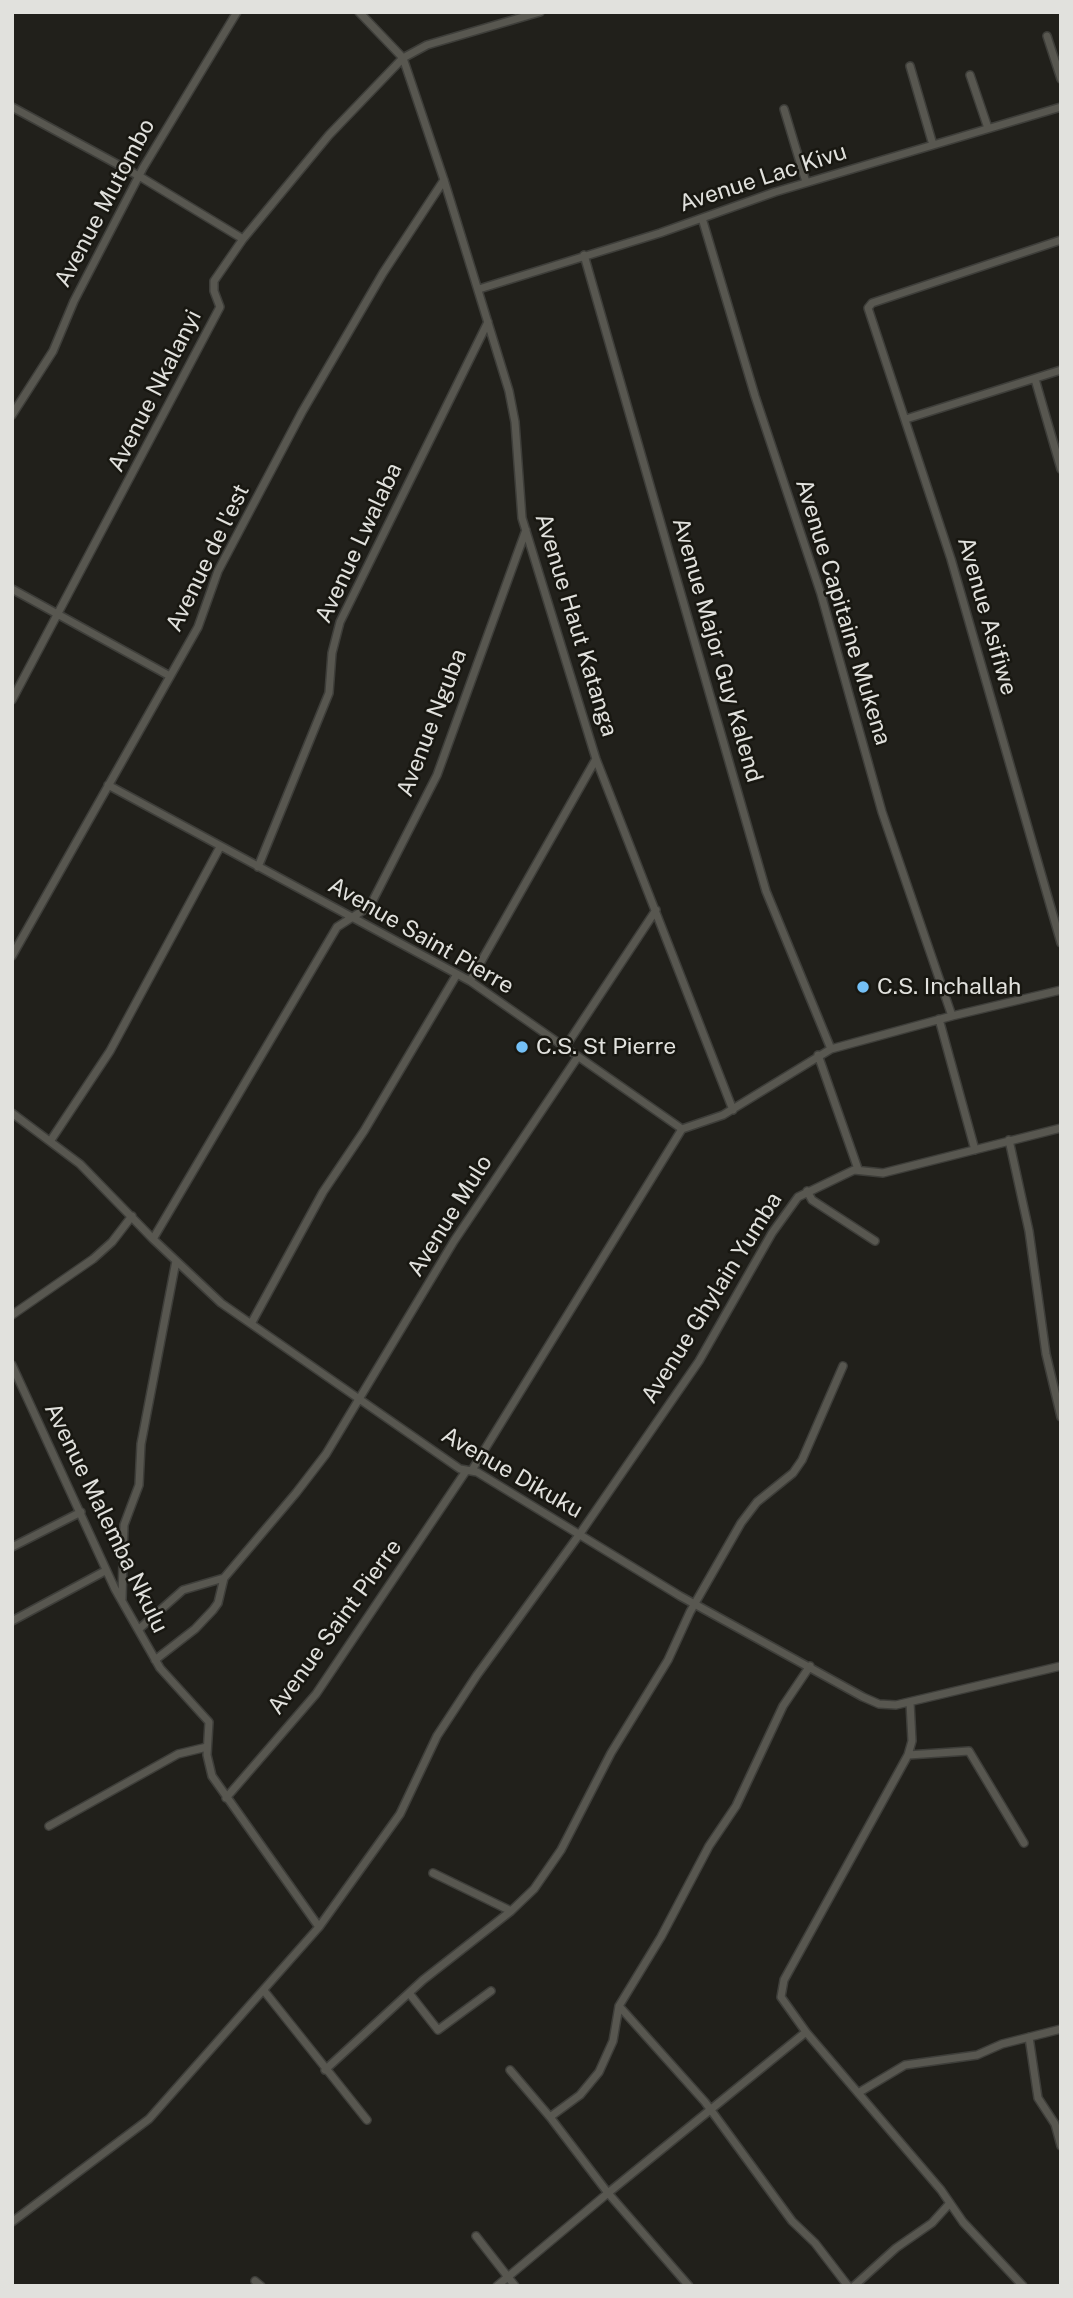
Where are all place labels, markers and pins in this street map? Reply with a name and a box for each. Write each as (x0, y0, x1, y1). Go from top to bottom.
place label: C.S. Inchallah (877, 973, 1021, 1001)
marker: C.S. Inchallah (855, 979, 871, 995)
place label: C.S. St Pierre (536, 1033, 676, 1061)
marker: C.S. St Pierre (514, 1039, 530, 1055)

